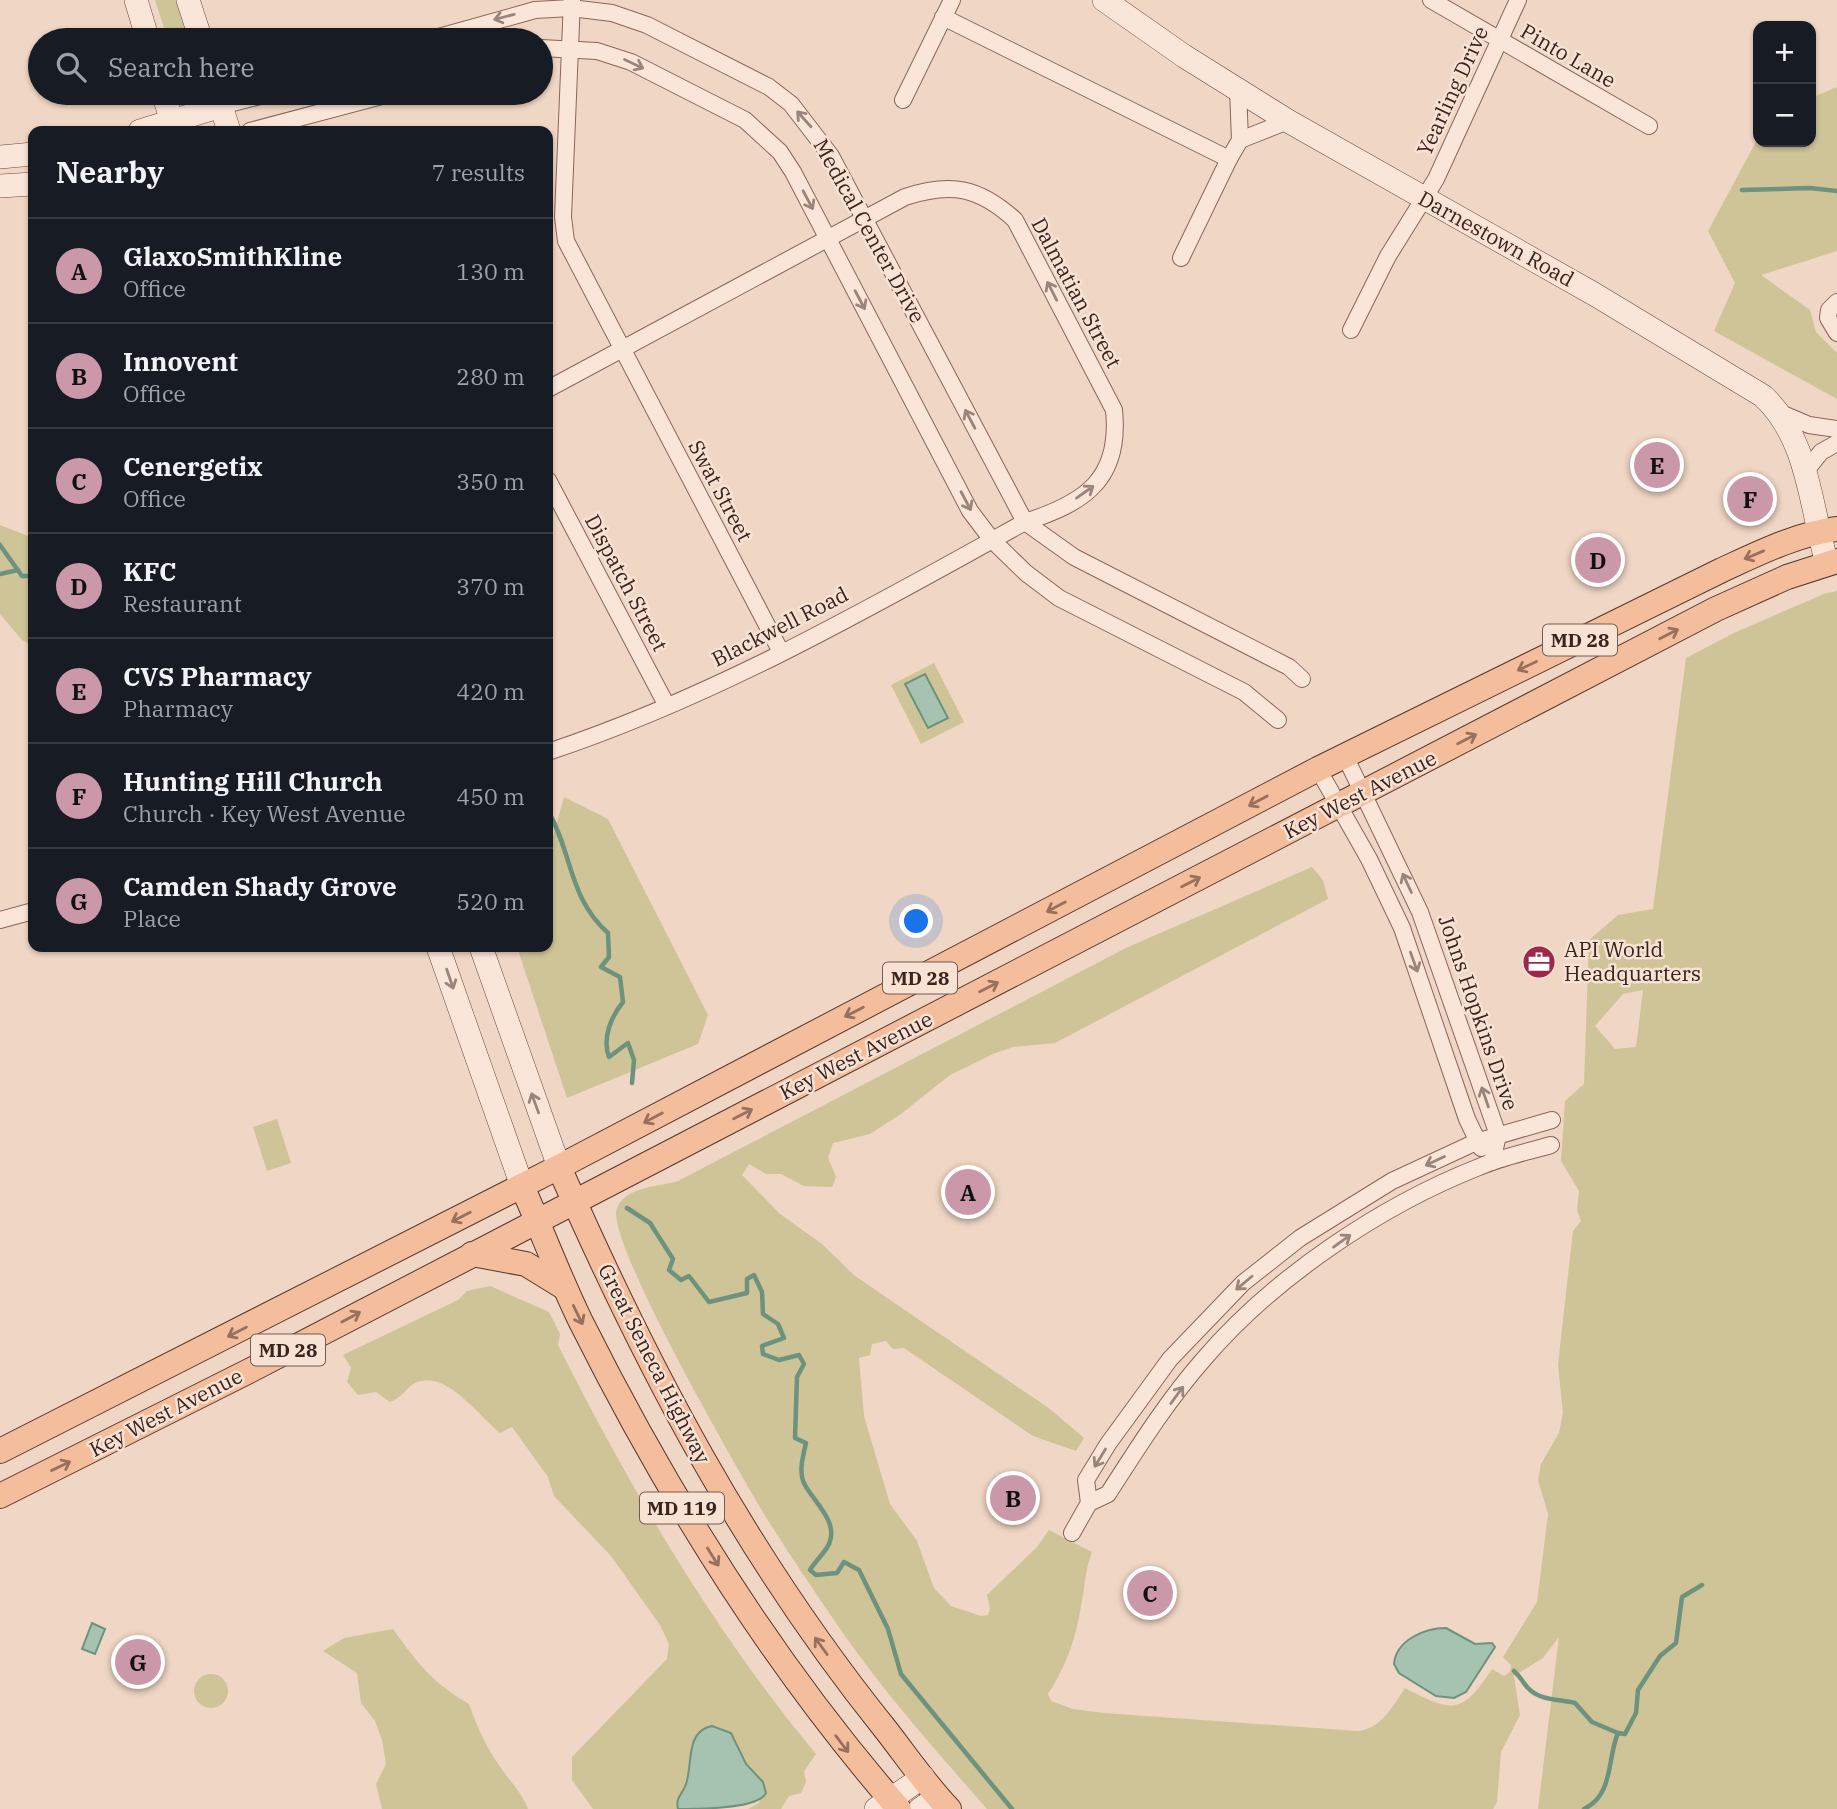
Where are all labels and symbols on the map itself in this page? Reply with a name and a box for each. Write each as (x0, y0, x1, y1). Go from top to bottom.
one-way arrow (493, 11, 515, 24)
street label: Pinto Lane (1516, 17, 1621, 94)
street label: Yearling Drive (1410, 21, 1494, 160)
one-way arrow (623, 58, 644, 71)
one-way arrow (796, 110, 812, 128)
street label: Medical Center Drive (808, 133, 932, 328)
street label: Darnestown Road (1414, 184, 1580, 293)
one-way arrow (802, 189, 815, 210)
street label: Dalmatian Street (1025, 212, 1128, 373)
one-way arrow (1044, 281, 1058, 302)
one-way arrow (854, 289, 868, 310)
one-way arrow (962, 409, 976, 429)
street label: Swat Street (682, 435, 759, 546)
pin: E (1634, 439, 1680, 491)
pin: F (1727, 473, 1773, 525)
one-way arrow (1075, 485, 1094, 499)
one-way arrow (959, 491, 973, 511)
street label: Dispatch Street (579, 509, 675, 656)
pin: D (1575, 534, 1621, 586)
one-way arrow (1744, 550, 1765, 563)
street label: Blackwell Road (706, 579, 853, 673)
road number: MD 28 (1543, 624, 1617, 656)
one-way arrow (1658, 626, 1679, 640)
one-way arrow (1517, 659, 1538, 673)
one-way arrow (1456, 731, 1477, 745)
street label: Key West Avenue (1278, 743, 1441, 845)
one-way arrow (1248, 795, 1269, 808)
one-way arrow (1399, 873, 1413, 894)
one-way arrow (1180, 875, 1201, 889)
one-way arrow (1047, 900, 1067, 914)
your location (899, 904, 933, 938)
street label: Johns Hopkins Drive (1432, 911, 1525, 1114)
place label: API World Headquarters (1564, 935, 1701, 987)
office icon: API World Headquarters (1520, 943, 1558, 981)
one-way arrow (1409, 950, 1421, 972)
road number: MD 28 (883, 962, 957, 994)
one-way arrow (444, 968, 457, 990)
one-way arrow (978, 980, 999, 994)
street label: Key West Avenue (774, 1004, 937, 1106)
one-way arrow (845, 1005, 865, 1019)
one-way arrow (1478, 1086, 1490, 1108)
one-way arrow (528, 1093, 540, 1115)
one-way arrow (732, 1106, 753, 1120)
one-way arrow (643, 1111, 664, 1125)
one-way arrow (1425, 1155, 1446, 1168)
pin: A (945, 1166, 991, 1218)
one-way arrow (451, 1210, 472, 1224)
one-way arrow (1332, 1234, 1351, 1248)
street label: Great Seneca Highway (592, 1259, 718, 1469)
one-way arrow (1235, 1275, 1253, 1291)
one-way arrow (572, 1304, 586, 1325)
one-way arrow (340, 1310, 361, 1324)
one-way arrow (227, 1325, 248, 1339)
road number: MD 28 (251, 1334, 325, 1366)
street label: Key West Avenue (84, 1361, 247, 1463)
one-way arrow (1169, 1386, 1184, 1405)
one-way arrow (1092, 1447, 1106, 1467)
one-way arrow (50, 1458, 71, 1472)
pin: B (990, 1472, 1036, 1524)
road number: MD 119 (640, 1492, 724, 1524)
one-way arrow (705, 1547, 720, 1566)
pin: C (1127, 1567, 1173, 1619)
pin: G (115, 1636, 161, 1688)
one-way arrow (814, 1637, 828, 1656)
one-way arrow (835, 1734, 850, 1753)

